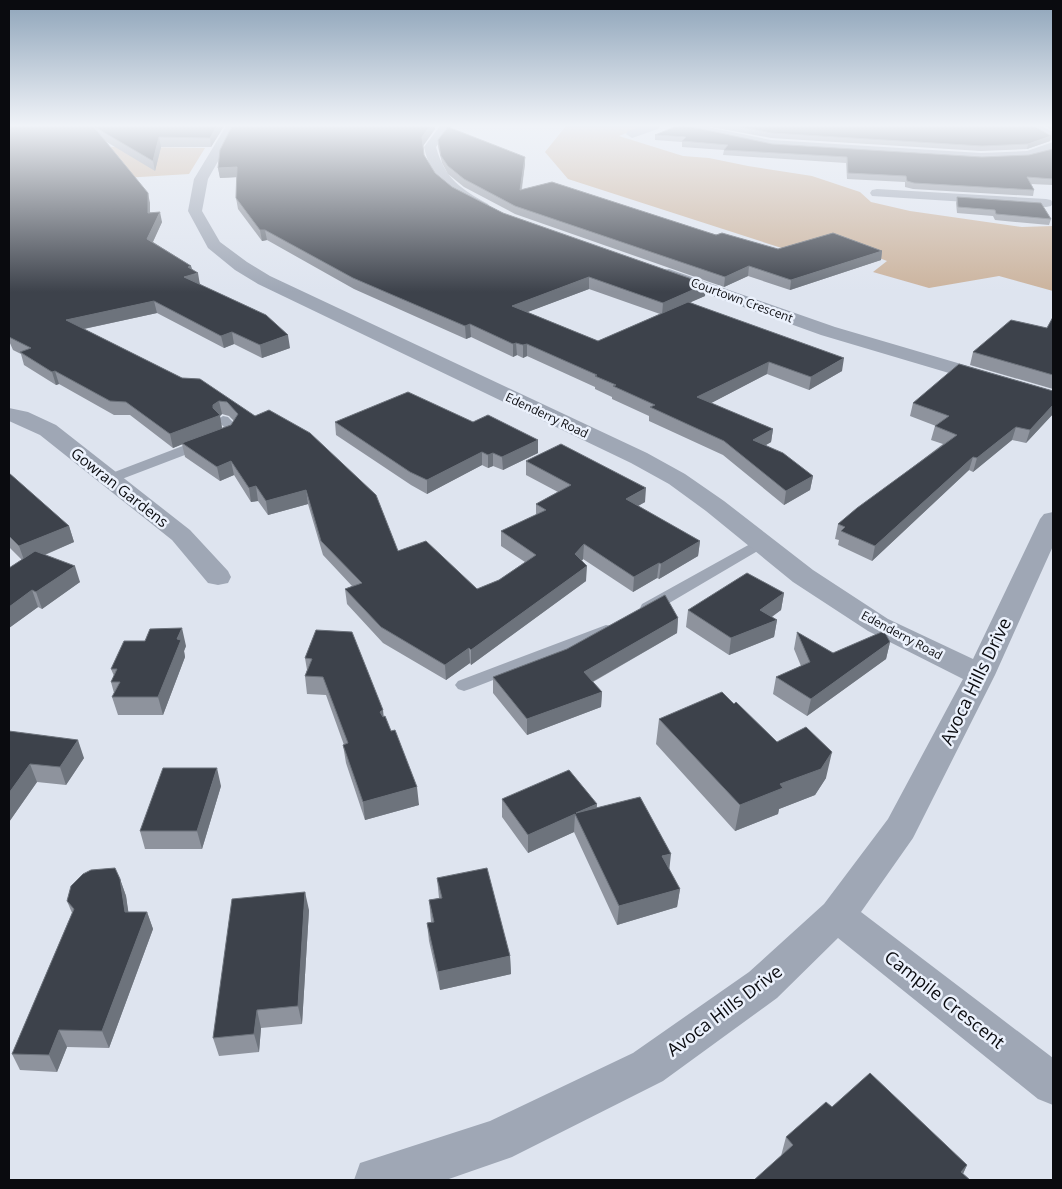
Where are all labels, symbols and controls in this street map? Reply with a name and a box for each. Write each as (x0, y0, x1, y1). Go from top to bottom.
street label: Courtown Crescent (689, 274, 795, 326)
street label: Edenderry Road (503, 388, 591, 442)
street label: Gowran Gardens (67, 443, 173, 531)
street label: Edenderry Road (858, 606, 946, 664)
street label: Avoca Hills Drive (934, 613, 1016, 749)
street label: Campile Crescent (880, 944, 1010, 1054)
street label: Avoca Hills Drive (661, 959, 787, 1061)

